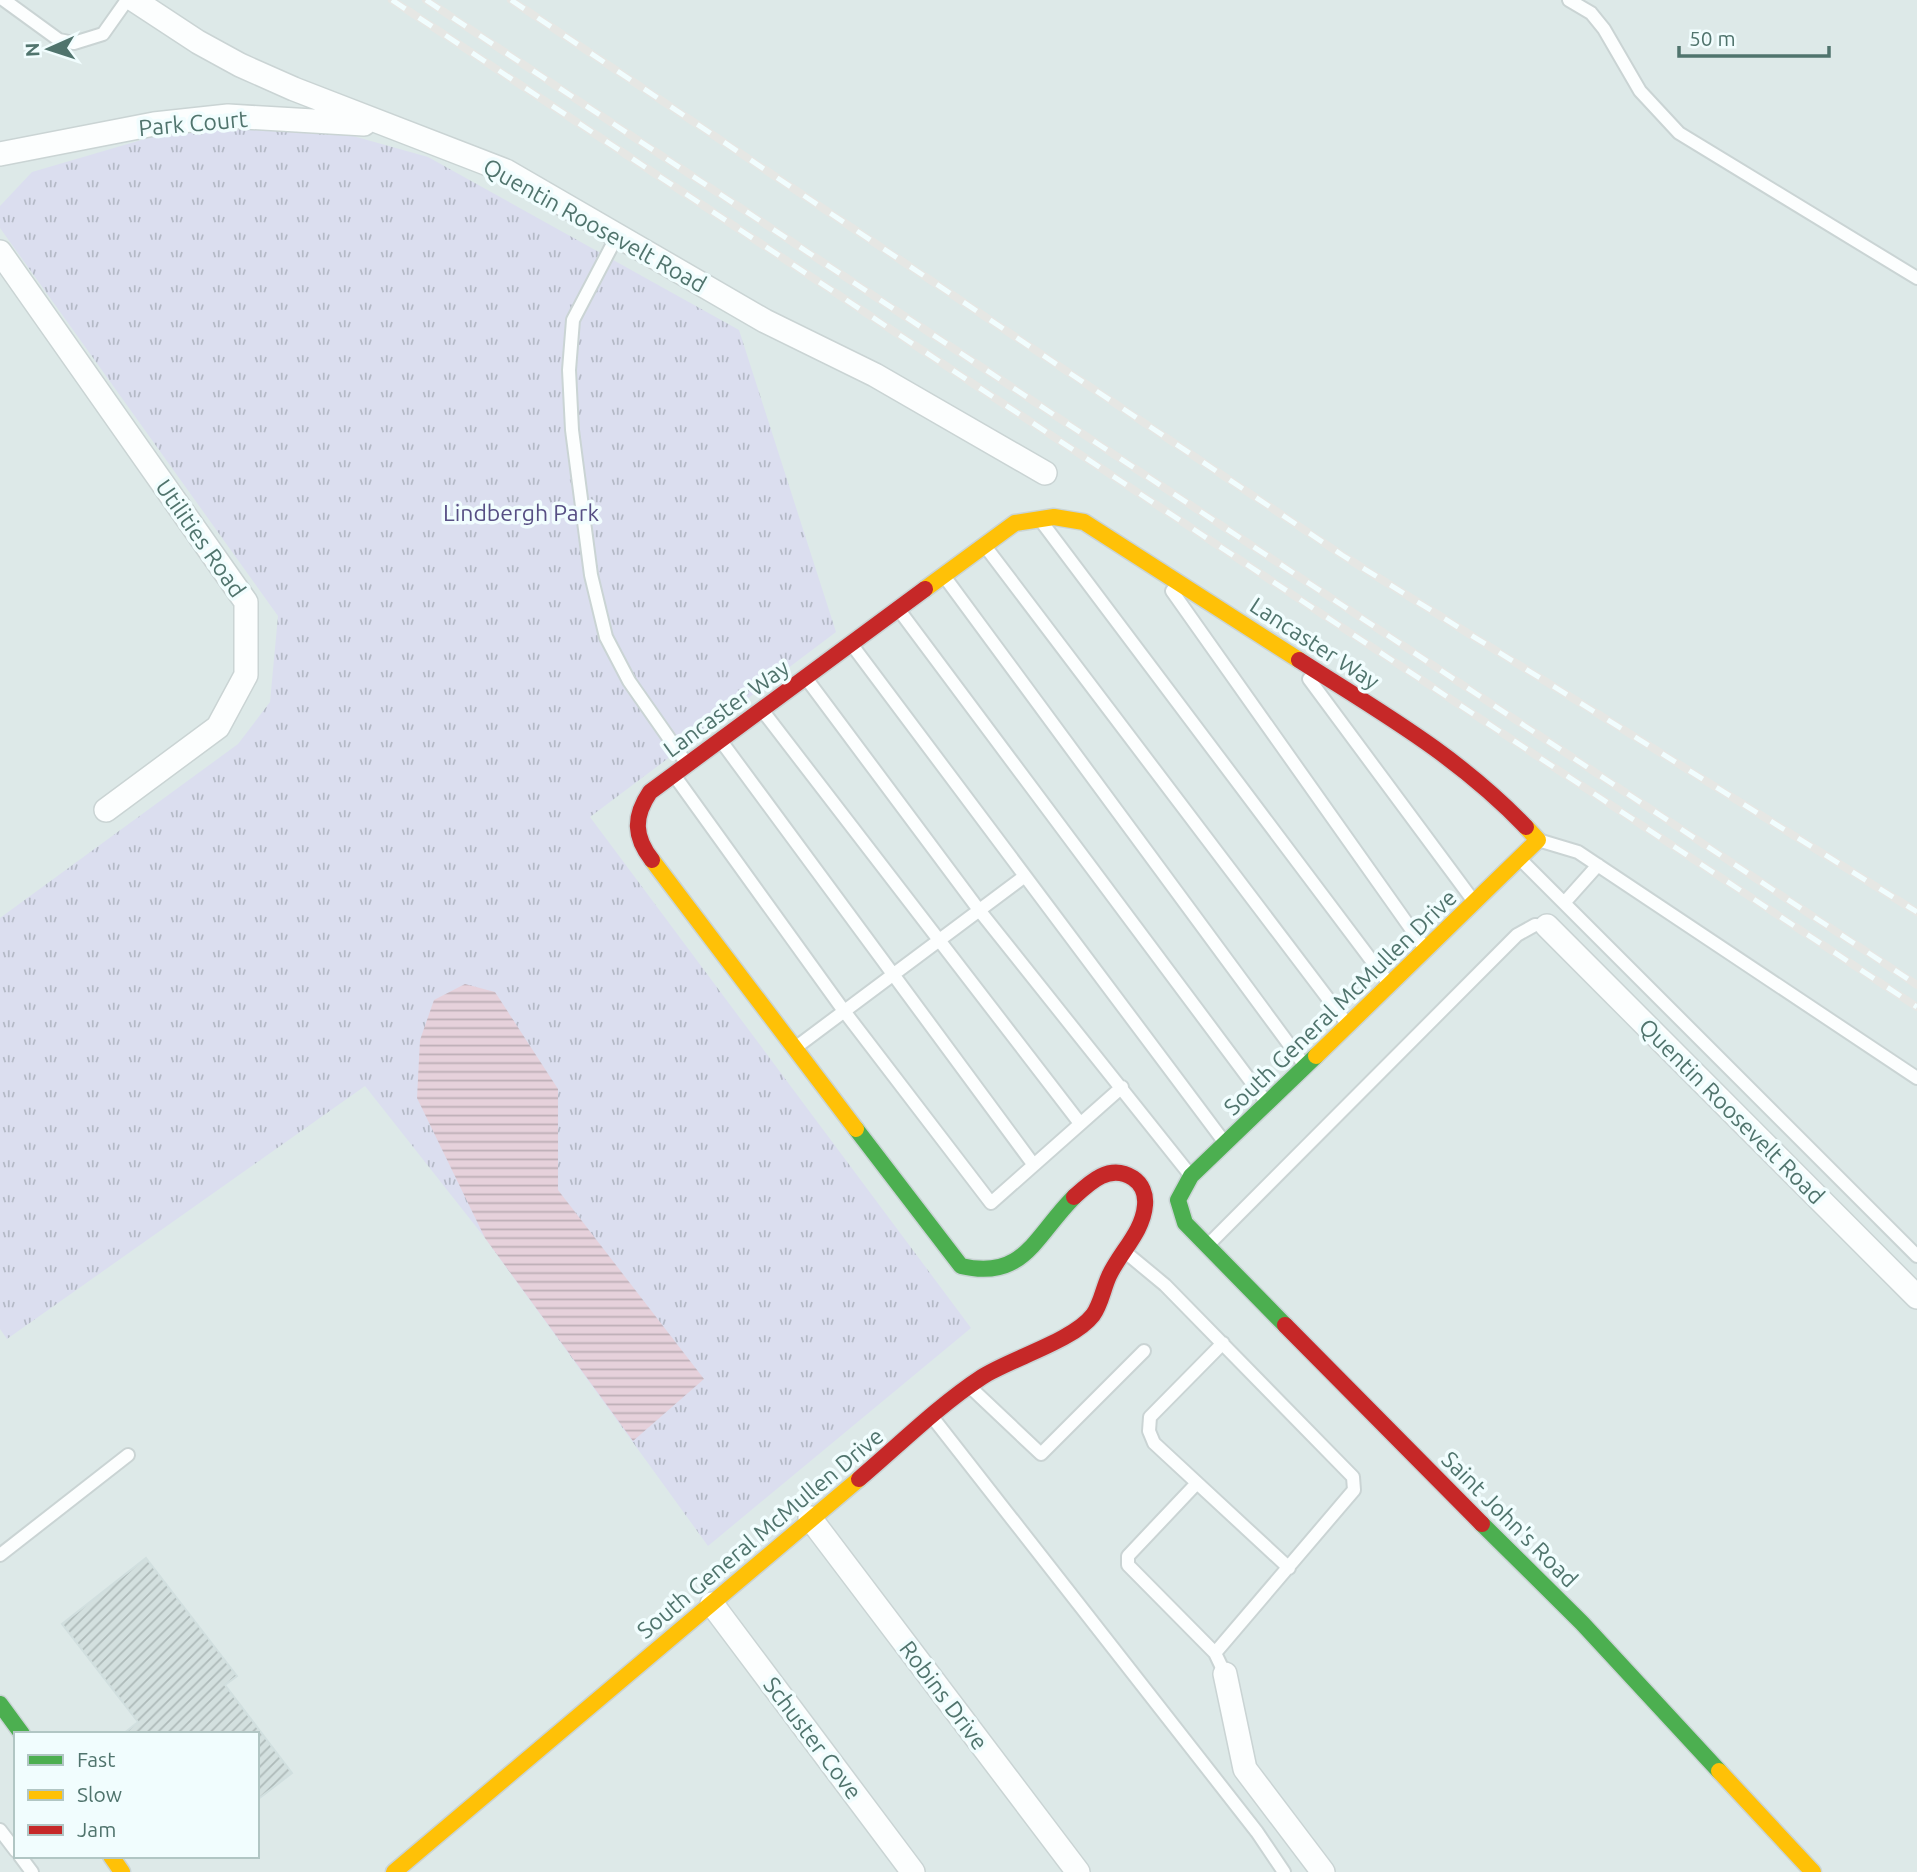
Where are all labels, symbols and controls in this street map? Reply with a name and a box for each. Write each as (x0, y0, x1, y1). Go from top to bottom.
north arrow (14, 14, 84, 84)
scale bar (1679, 14, 1829, 58)
text: 50 m (1689, 26, 1736, 50)
text: N (21, 42, 43, 58)
street label: Park Court (137, 106, 249, 140)
street label: Quentin Roosevelt Road (479, 153, 711, 297)
street label: Utilities Road (151, 474, 251, 602)
park label: Lindbergh Park (443, 500, 599, 525)
street label: Lancaster Way (1246, 592, 1384, 694)
street label: Lancaster Way (659, 654, 793, 762)
street label: South General McMullen Drive (1219, 884, 1461, 1120)
street label: Quentin Roosevelt Road (1634, 1013, 1830, 1209)
street label: South General McMullen Drive (632, 1423, 888, 1643)
street label: Saint John's Road (1437, 1446, 1583, 1592)
street label: Robins Drive (895, 1636, 993, 1754)
street label: Schuster Cove (759, 1672, 867, 1804)
legend (14, 1732, 259, 1858)
text: Fast (77, 1747, 115, 1771)
text: Slow (77, 1782, 122, 1806)
text: Jam (77, 1817, 116, 1841)

